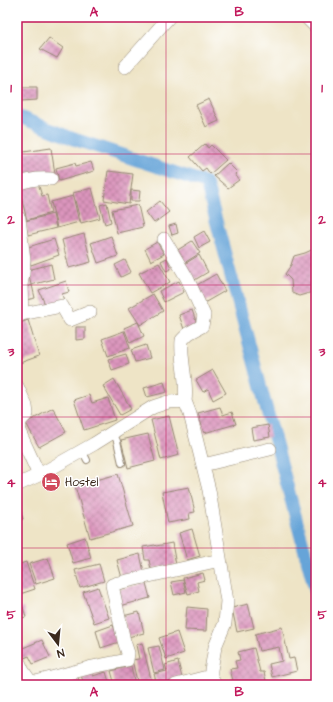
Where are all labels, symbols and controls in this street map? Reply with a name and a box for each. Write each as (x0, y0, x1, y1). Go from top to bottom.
text: A (90, 3, 99, 21)
text: B (234, 3, 244, 21)
text: 1 (10, 79, 12, 97)
text: 1 (321, 79, 323, 97)
text: 2 (6, 211, 15, 229)
text: 2 (317, 211, 326, 229)
text: 3 (7, 343, 15, 361)
text: 3 (318, 343, 326, 361)
hotel icon: Hostel (40, 471, 62, 493)
text: 4 (7, 474, 16, 492)
place label: Hostel (65, 474, 98, 491)
text: 4 (318, 474, 327, 492)
text: 5 (6, 606, 16, 624)
text: 5 (317, 606, 327, 624)
north arrow (38, 624, 78, 664)
text: N (55, 645, 66, 661)
text: A (90, 683, 99, 701)
text: B (234, 683, 244, 701)

